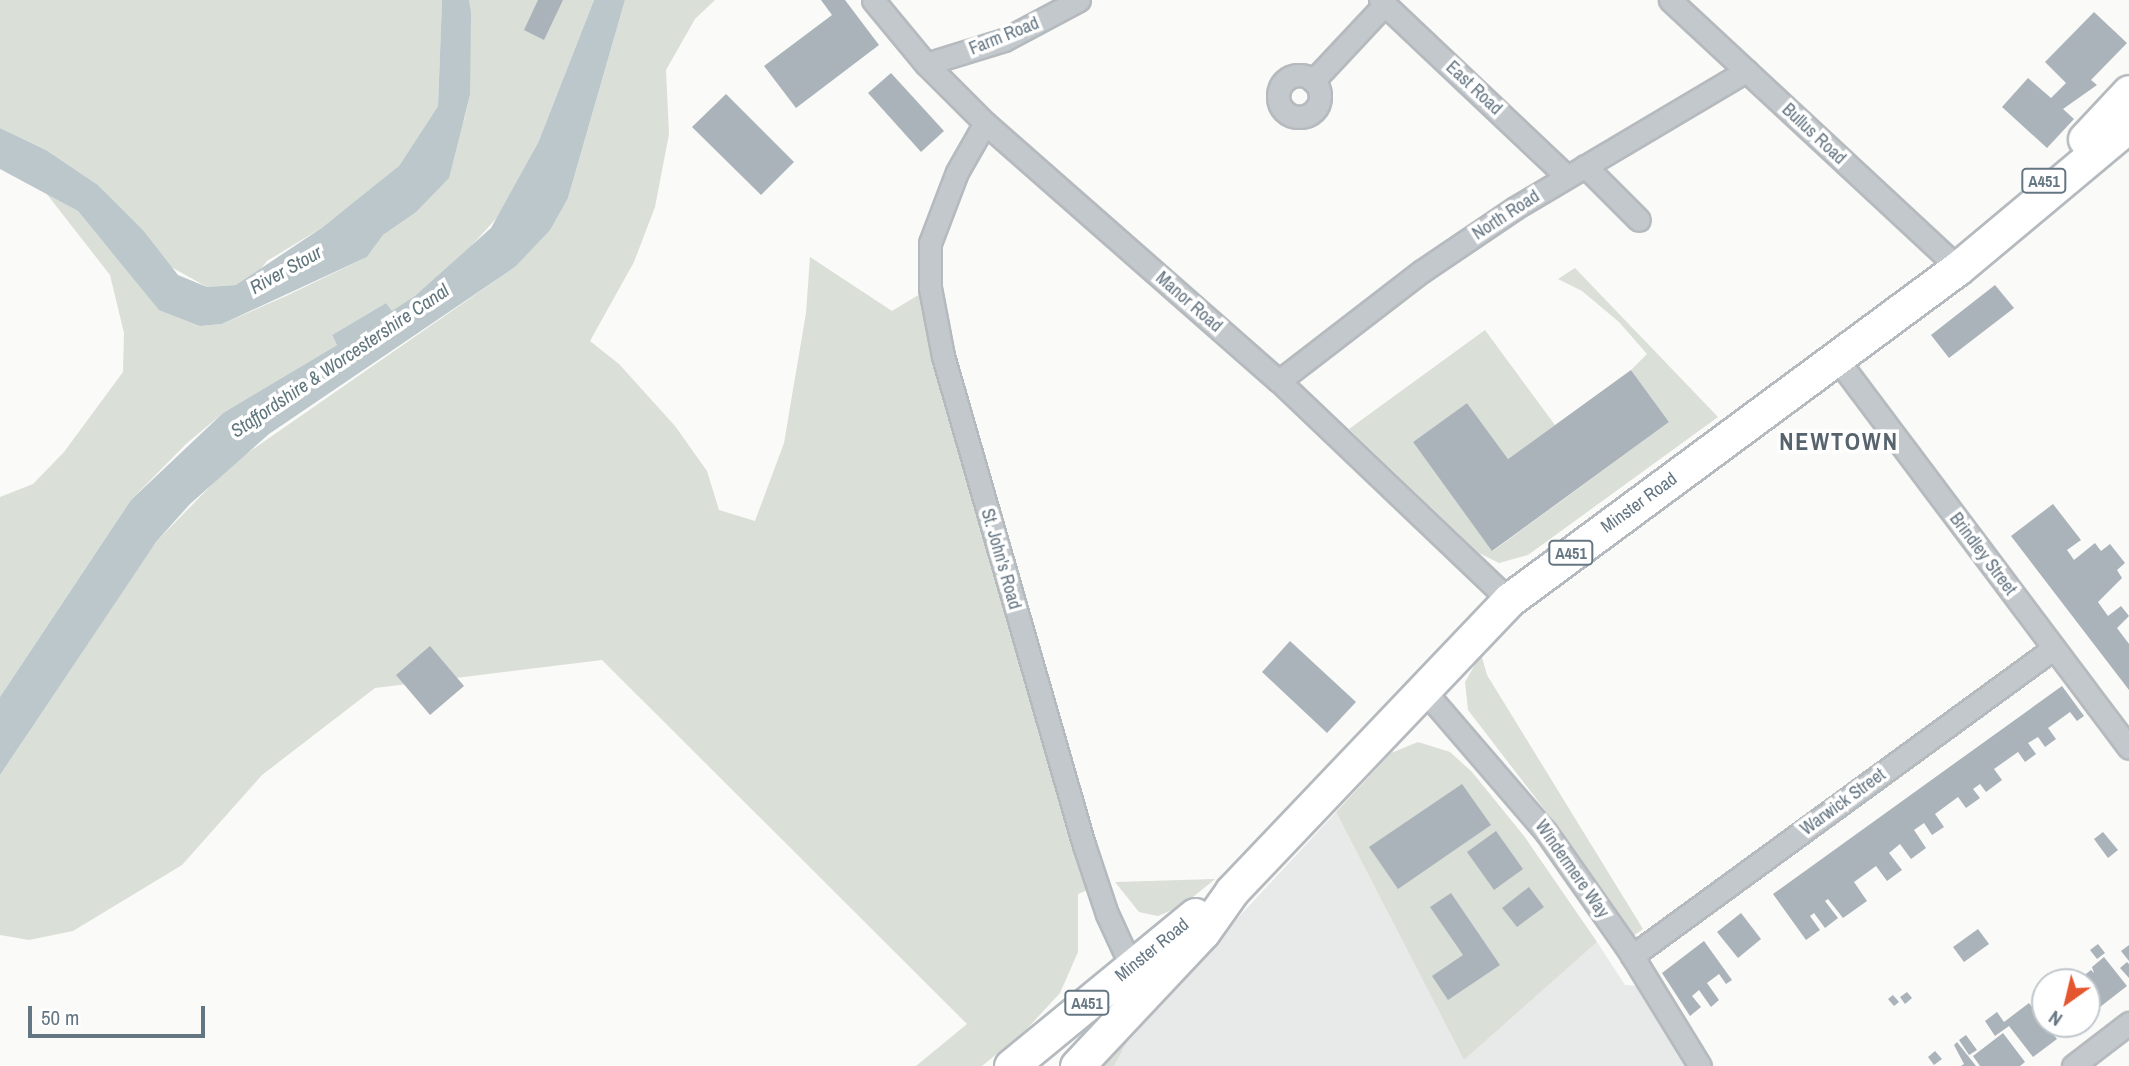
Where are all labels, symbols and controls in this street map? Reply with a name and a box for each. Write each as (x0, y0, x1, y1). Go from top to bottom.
street label: Farm Road (966, 12, 1042, 60)
street label: East Road (1441, 57, 1507, 119)
street label: Bullus Road (1778, 99, 1850, 169)
road number: A451 (2021, 168, 2067, 194)
street label: North Road (1468, 185, 1544, 245)
water label: River Stour (246, 241, 326, 299)
street label: Manor Road (1151, 267, 1227, 337)
water label: Staffordshire & Worcestershire Canal (227, 279, 453, 443)
district label: NEWTOWN (1780, 428, 1898, 456)
street label: Minster Road (1597, 468, 1681, 538)
street label: St. John's Road (976, 506, 1026, 612)
street label: Brindley Street (1945, 509, 2021, 599)
road number: A451 (1548, 540, 1594, 566)
street label: Warwick Street (1796, 764, 1890, 840)
street label: Windermere Way (1530, 816, 1614, 922)
street label: Minster Road (1111, 914, 1193, 986)
north arrow (2031, 968, 2101, 1038)
road number: A451 (1064, 990, 1110, 1015)
scale bar (32, 992, 208, 1036)
text: 50 m (41, 1003, 79, 1032)
text: N (2043, 1005, 2067, 1033)

